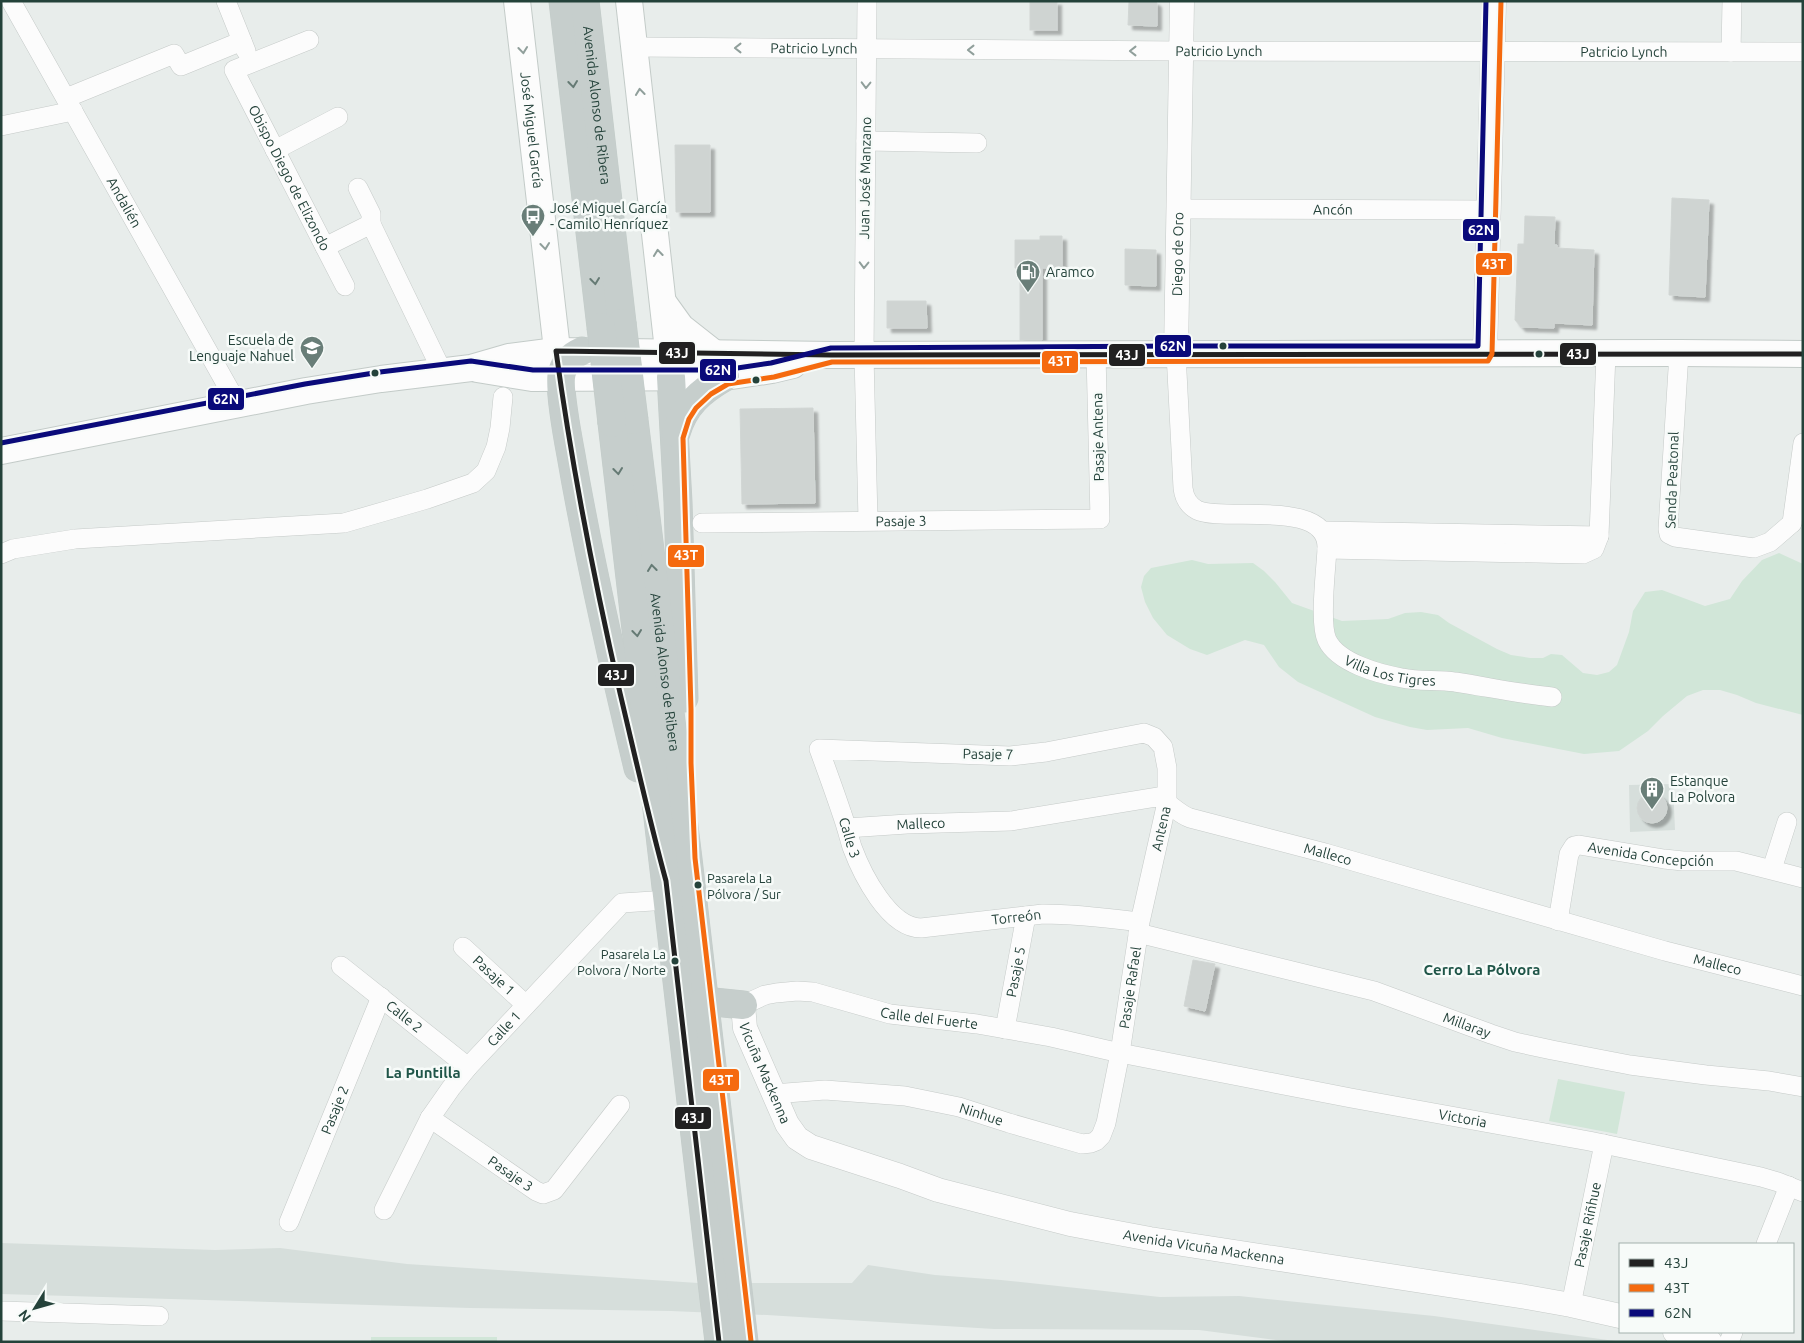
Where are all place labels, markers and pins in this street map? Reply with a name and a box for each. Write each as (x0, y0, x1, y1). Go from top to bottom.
place label: José Miguel García - Camilo Henríquez (550, 200, 668, 232)
bus stop icon: José Miguel García - Camilo Henríquez (520, 203, 546, 237)
fuel station icon: Aramco (1015, 259, 1041, 293)
place label: Aramco (1046, 264, 1094, 280)
place label: Escuela de Lenguaje Nahuel (189, 332, 294, 364)
school or university icon: Escuela de Lenguaje Nahuel (299, 335, 325, 369)
unlabelled marker (1218, 341, 1228, 351)
unlabelled marker (1534, 349, 1544, 359)
unlabelled marker (370, 368, 380, 378)
unlabelled marker (751, 375, 761, 385)
place label: Estanque La Polvora (1670, 773, 1735, 805)
building icon: Estanque La Polvora (1639, 776, 1665, 810)
place label: Pasarela La Pólvora / Sur (707, 871, 781, 901)
marker: Pasarela La Pólvora / Sur (693, 880, 703, 890)
place label: Pasarela La Polvora / Norte (577, 947, 666, 977)
marker: Pasarela La Polvora / Norte (670, 956, 680, 966)

